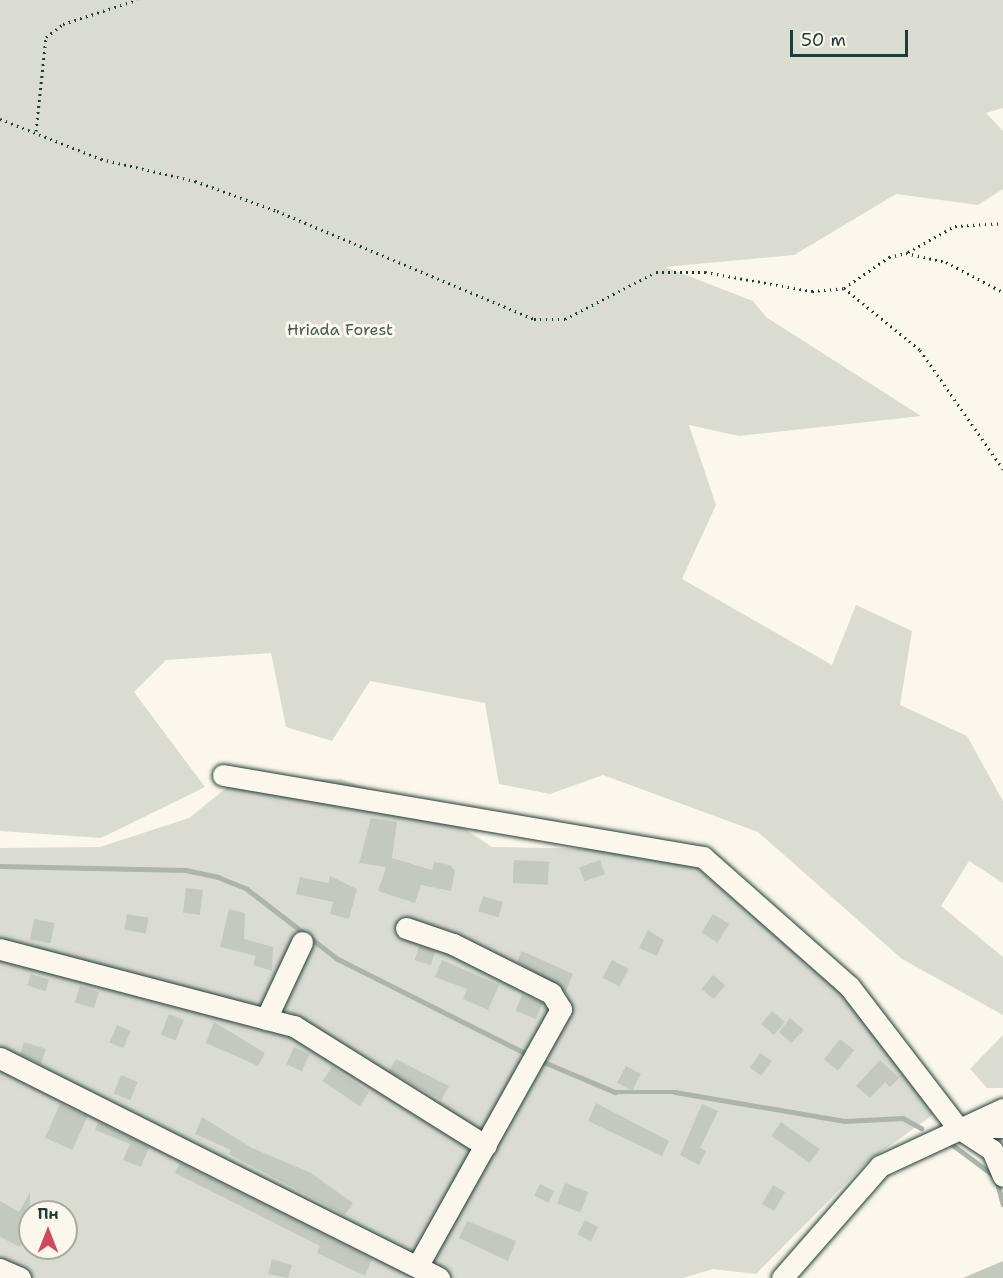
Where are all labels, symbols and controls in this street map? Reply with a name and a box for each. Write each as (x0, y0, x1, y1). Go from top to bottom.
scale bar (793, 18, 912, 56)
text: 50 m (801, 28, 846, 52)
park label: Hriada Forest (287, 320, 393, 340)
north arrow (18, 1200, 78, 1260)
text: Пн (37, 1203, 59, 1224)

